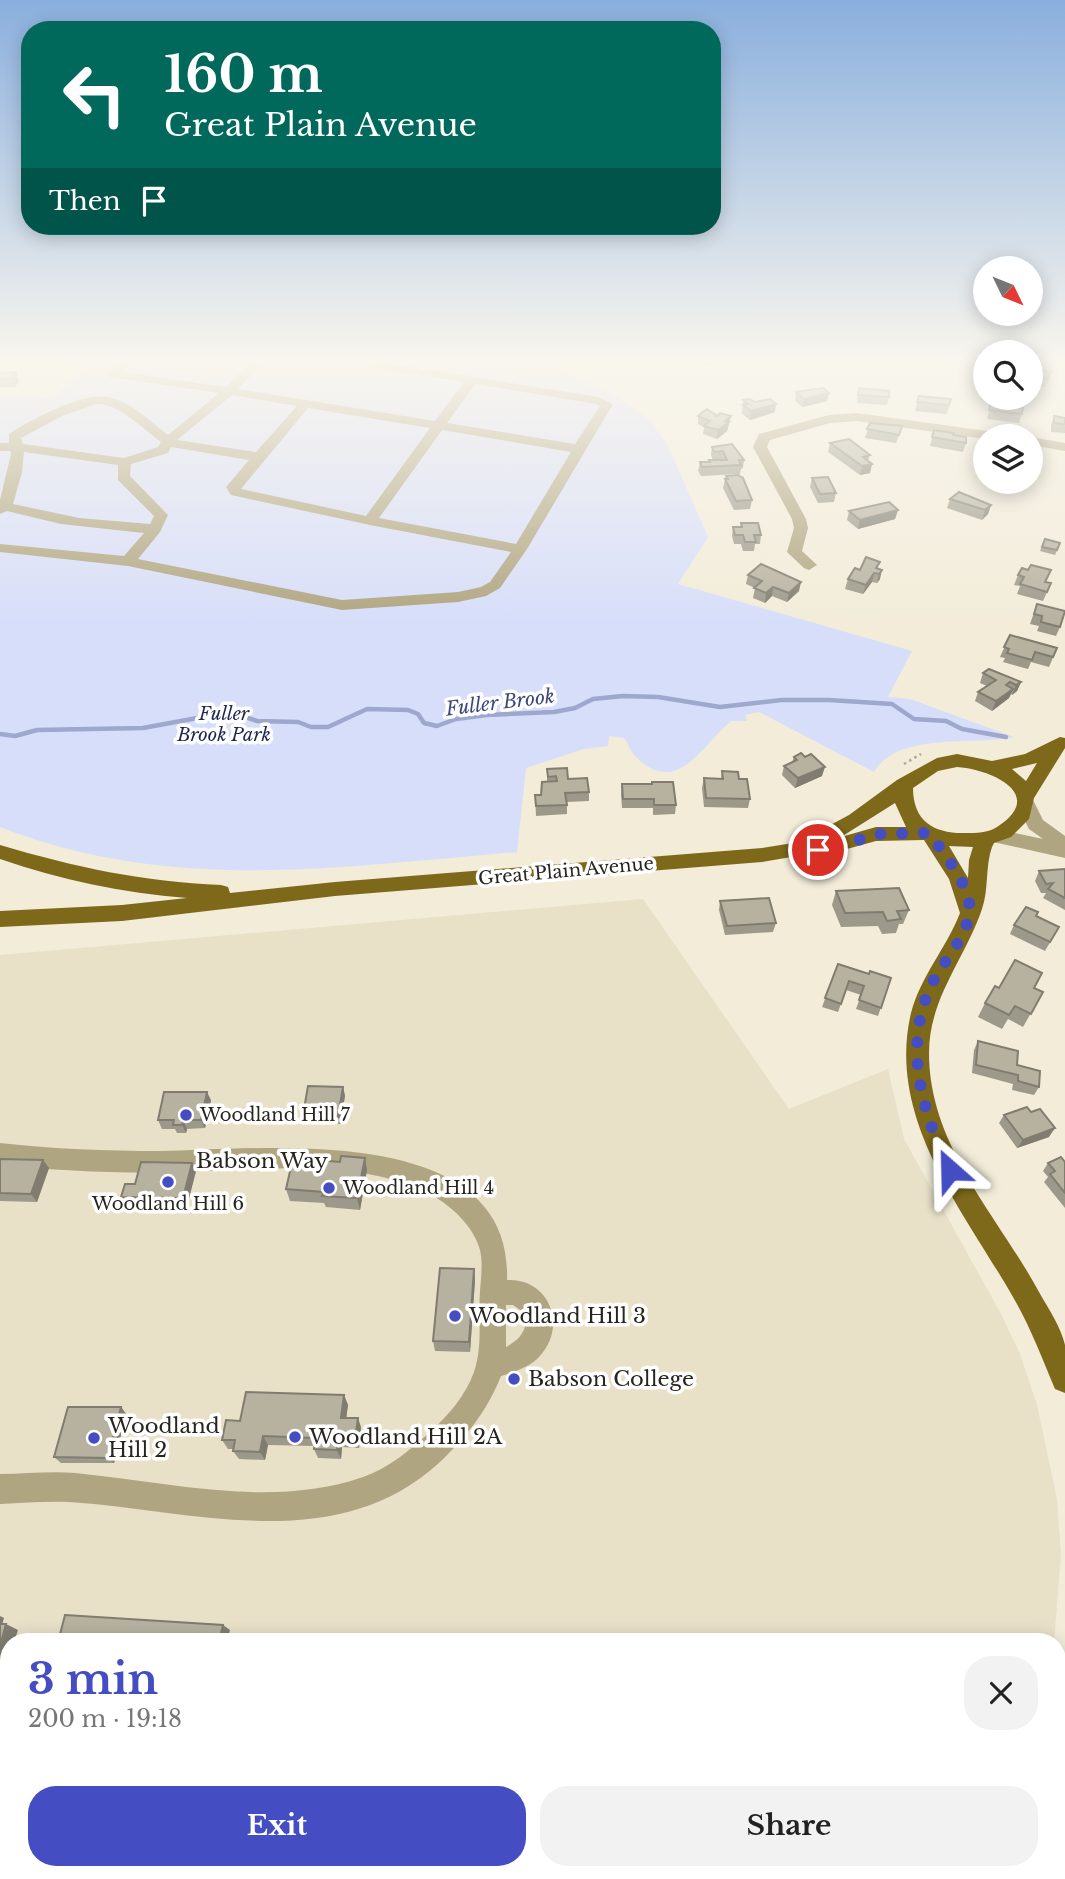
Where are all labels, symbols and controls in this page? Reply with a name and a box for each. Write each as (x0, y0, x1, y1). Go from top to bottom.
text: 160 m (164, 44, 323, 105)
icon: left (49, 49, 140, 140)
text: Great Plain Avenue (164, 105, 477, 145)
icon: arrive (135, 182, 173, 220)
text: Then (49, 185, 121, 217)
north arrow (973, 256, 1043, 326)
map controls (973, 256, 1043, 494)
button: search (973, 340, 1043, 410)
button: layers (973, 424, 1043, 494)
water label: Fuller Brook (443, 684, 556, 721)
park label: Fuller Brook Park (176, 703, 271, 746)
pin (788, 820, 848, 880)
icon: arrive (799, 831, 837, 869)
street label: Great Plain Avenue (477, 852, 655, 890)
place label: Woodland Hill 7 (199, 1104, 351, 1126)
marker: Woodland Hill 7 (178, 1107, 194, 1123)
position arrow (913, 1133, 987, 1207)
street label: Babson Way (196, 1148, 329, 1174)
marker: Woodland Hill 6 (160, 1174, 176, 1190)
place label: Woodland Hill 4 (342, 1177, 494, 1199)
marker: Woodland Hill 4 (321, 1180, 337, 1196)
place label: Woodland Hill 6 (91, 1193, 244, 1215)
place label: Woodland Hill 3 (468, 1303, 646, 1329)
marker: Woodland Hill 3 (447, 1308, 463, 1324)
place label: Babson College (528, 1366, 694, 1392)
marker: Babson College (506, 1371, 522, 1387)
place label: Woodland Hill 2 (107, 1413, 220, 1463)
place label: Woodland Hill 2A (308, 1424, 503, 1450)
marker: Woodland Hill 2A (287, 1429, 303, 1445)
marker: Woodland Hill 2 (86, 1430, 102, 1446)
text: 3 min (28, 1653, 158, 1705)
button: close (964, 1656, 1038, 1730)
text: 200 m · 19:18 (28, 1705, 182, 1733)
button: Exit (28, 1786, 526, 1866)
button: Share (540, 1786, 1038, 1866)

